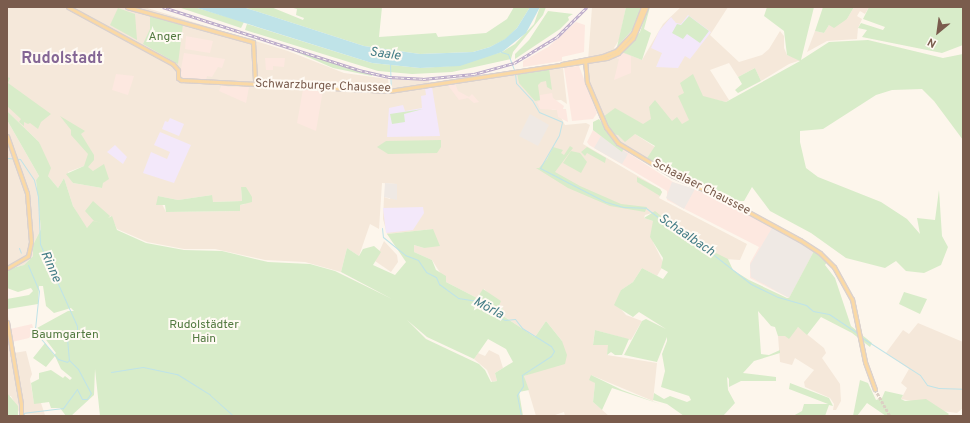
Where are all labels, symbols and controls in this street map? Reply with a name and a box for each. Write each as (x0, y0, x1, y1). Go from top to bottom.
north arrow (918, 12, 958, 52)
park label: Anger (148, 31, 182, 45)
text: N (925, 34, 939, 51)
water label: Saale (369, 45, 401, 65)
district label: Rudolstadt (21, 49, 103, 69)
street label: Schwarzburger Chaussee (255, 77, 391, 97)
street label: Schaalaer Chaussee (650, 157, 752, 219)
water label: Schaalbach (655, 212, 717, 260)
water label: Rinne (36, 249, 64, 285)
water label: Mörla (470, 295, 506, 323)
park label: Rudolstädter Hain (169, 319, 239, 347)
park label: Baumgarten (31, 329, 99, 343)

